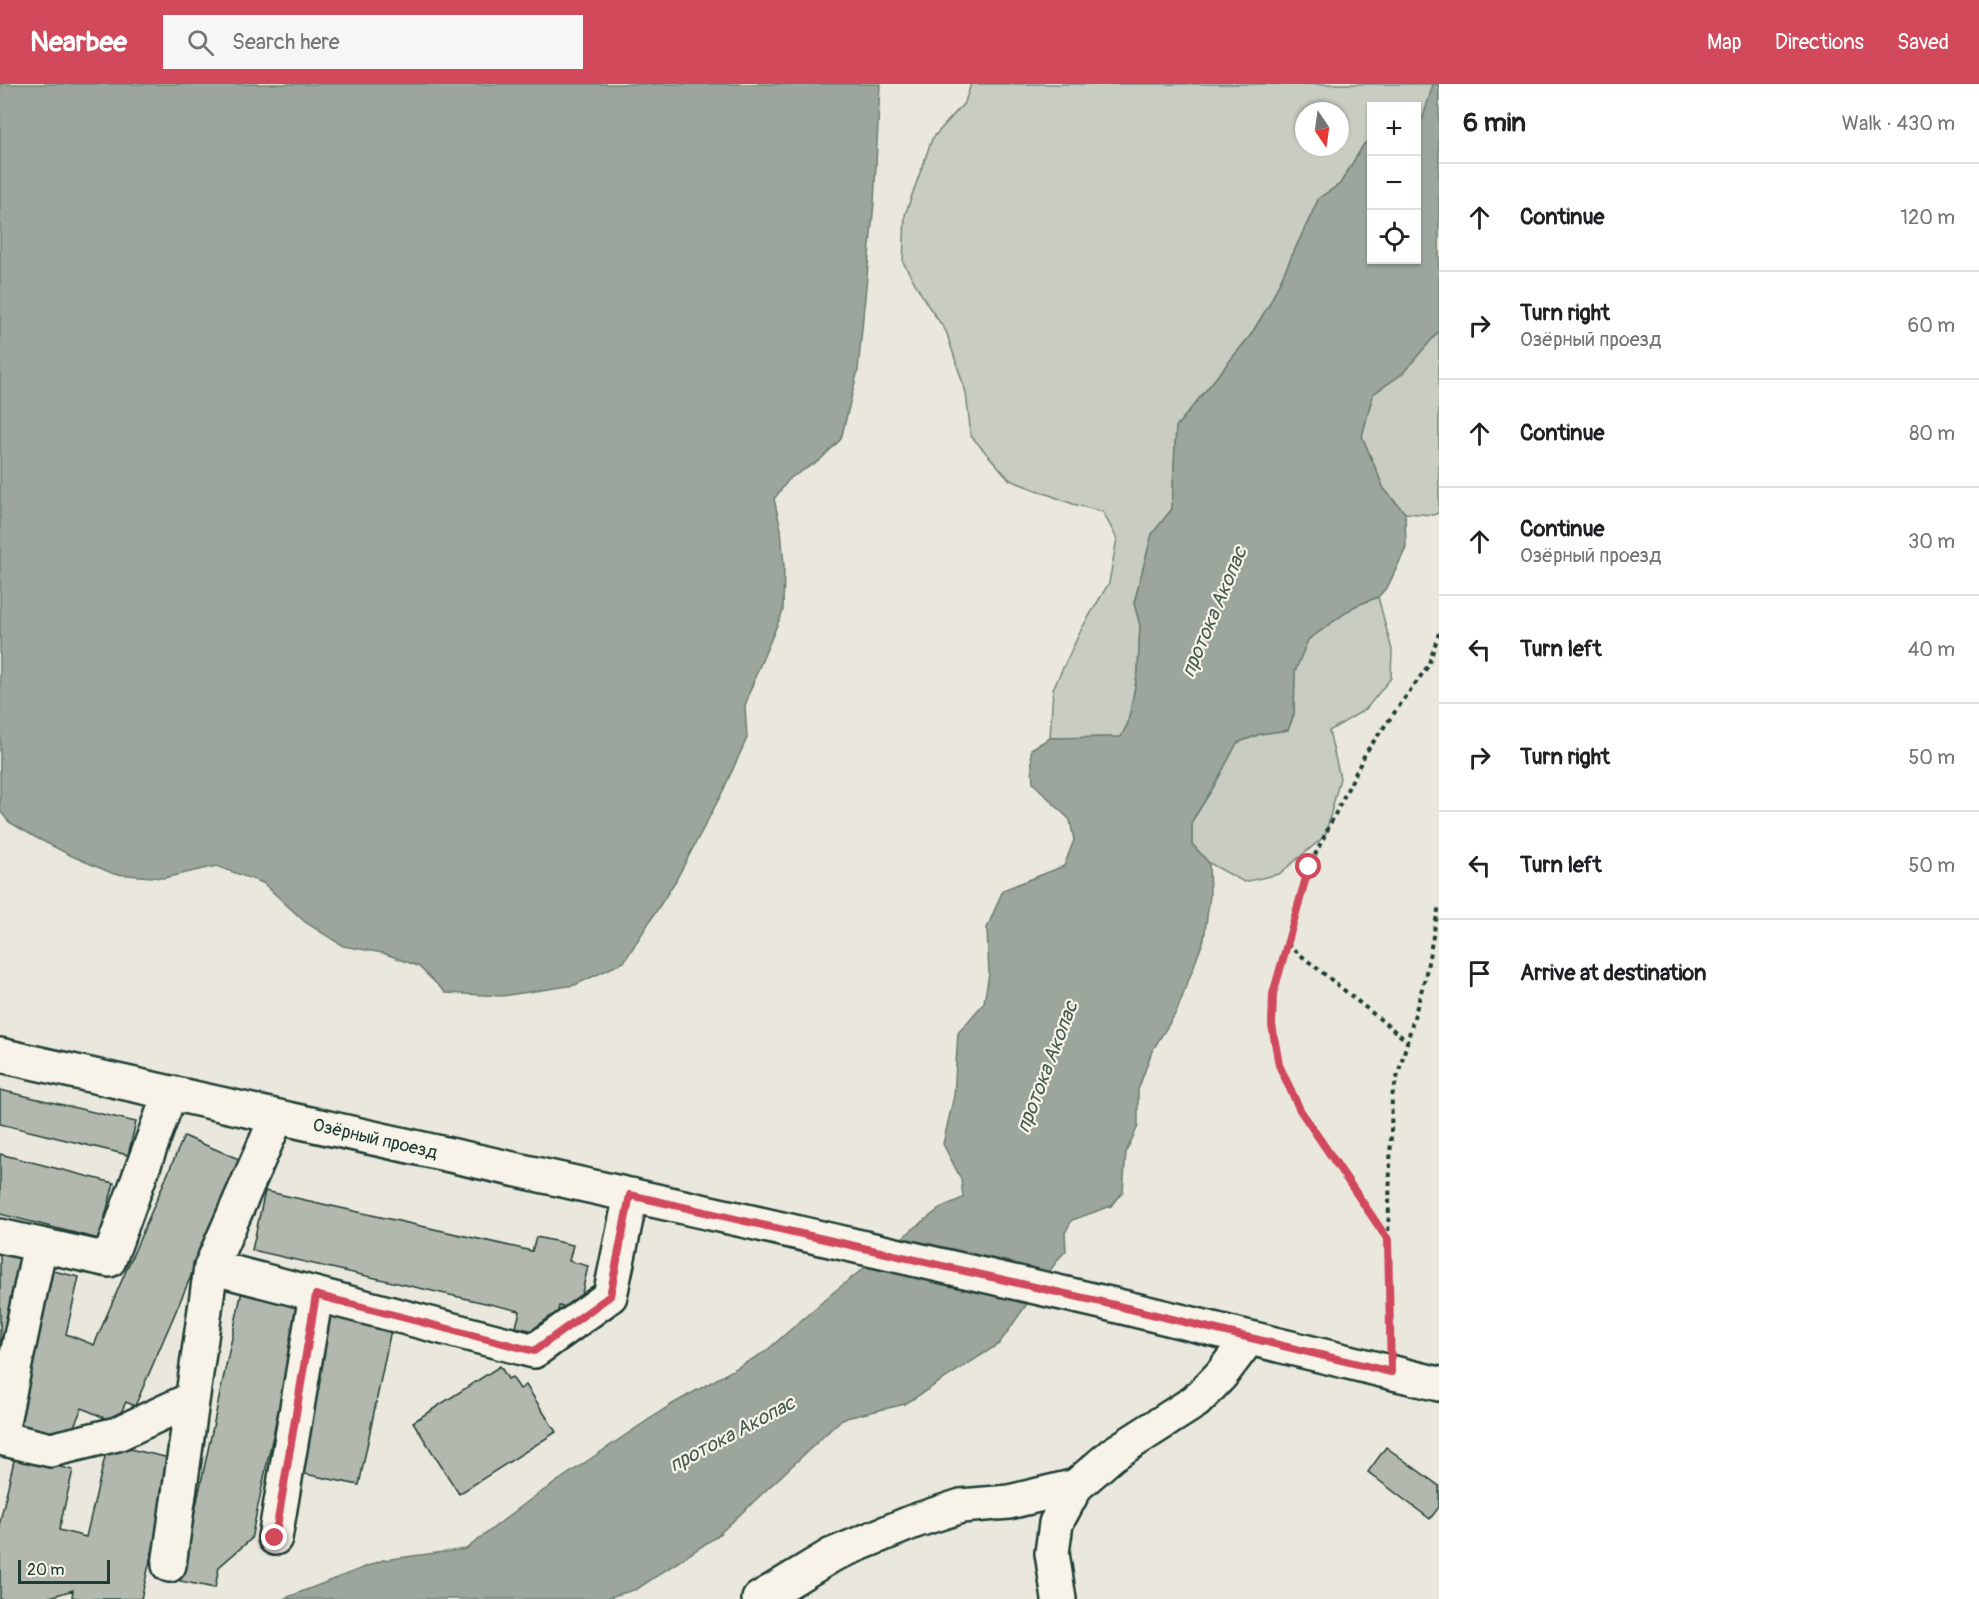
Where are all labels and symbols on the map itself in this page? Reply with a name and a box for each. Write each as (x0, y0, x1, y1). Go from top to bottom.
north arrow (1295, 102, 1349, 156)
water label: протока Акопас (1175, 542, 1253, 681)
route start (1295, 853, 1321, 879)
water label: протока Акопас (1010, 997, 1084, 1136)
street label: Озёрный проезд (310, 1113, 440, 1165)
water label: протока Акопас (665, 1390, 800, 1478)
route end (261, 1524, 287, 1550)
scale bar (18, 1557, 110, 1584)

